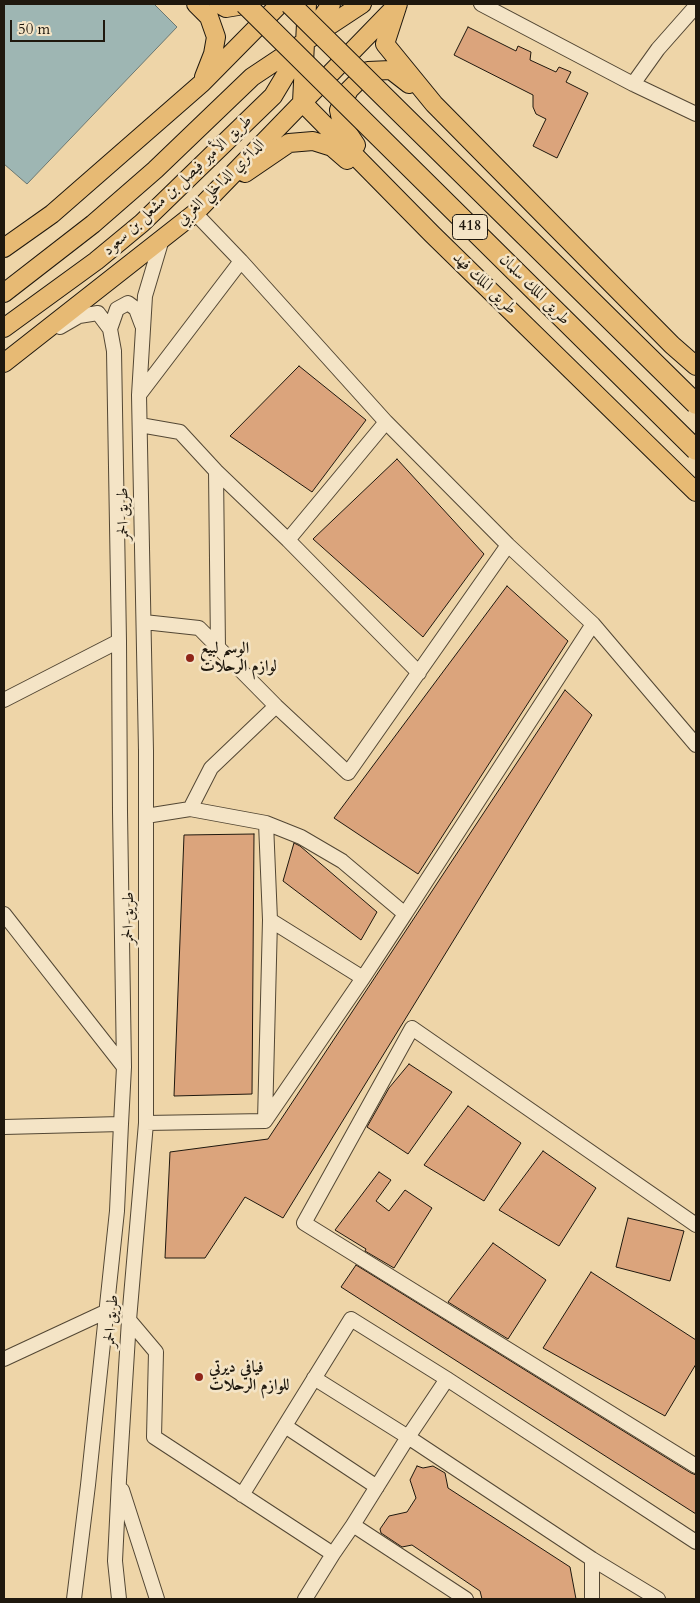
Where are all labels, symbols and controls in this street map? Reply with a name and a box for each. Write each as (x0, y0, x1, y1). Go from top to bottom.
scale bar (12, 10, 108, 42)
text: 50 m (18, 19, 50, 39)
street label: طريق الأمير فيصل بن مشعل بن سعود (99, 112, 257, 260)
street label: الدائري الداخلي الغربي (173, 136, 269, 230)
road number: 418 (452, 214, 488, 240)
street label: طريق الملك فهد (448, 249, 520, 319)
street label: طريق الملك سلمان (494, 250, 574, 330)
street label: طريق الحمر (114, 487, 134, 541)
place label: الوسم لبيع لوازم الرحلات (200, 639, 277, 677)
marker: الوسم لبيع لوازم الرحلات (184, 652, 196, 664)
street label: طريق الحمر (119, 892, 139, 944)
street label: طريق الحمر (101, 1294, 123, 1348)
place label: فيافي ديرتي للوازم الرحلات (209, 1358, 290, 1396)
marker: فيافي ديرتي للوازم الرحلات (193, 1371, 205, 1383)

